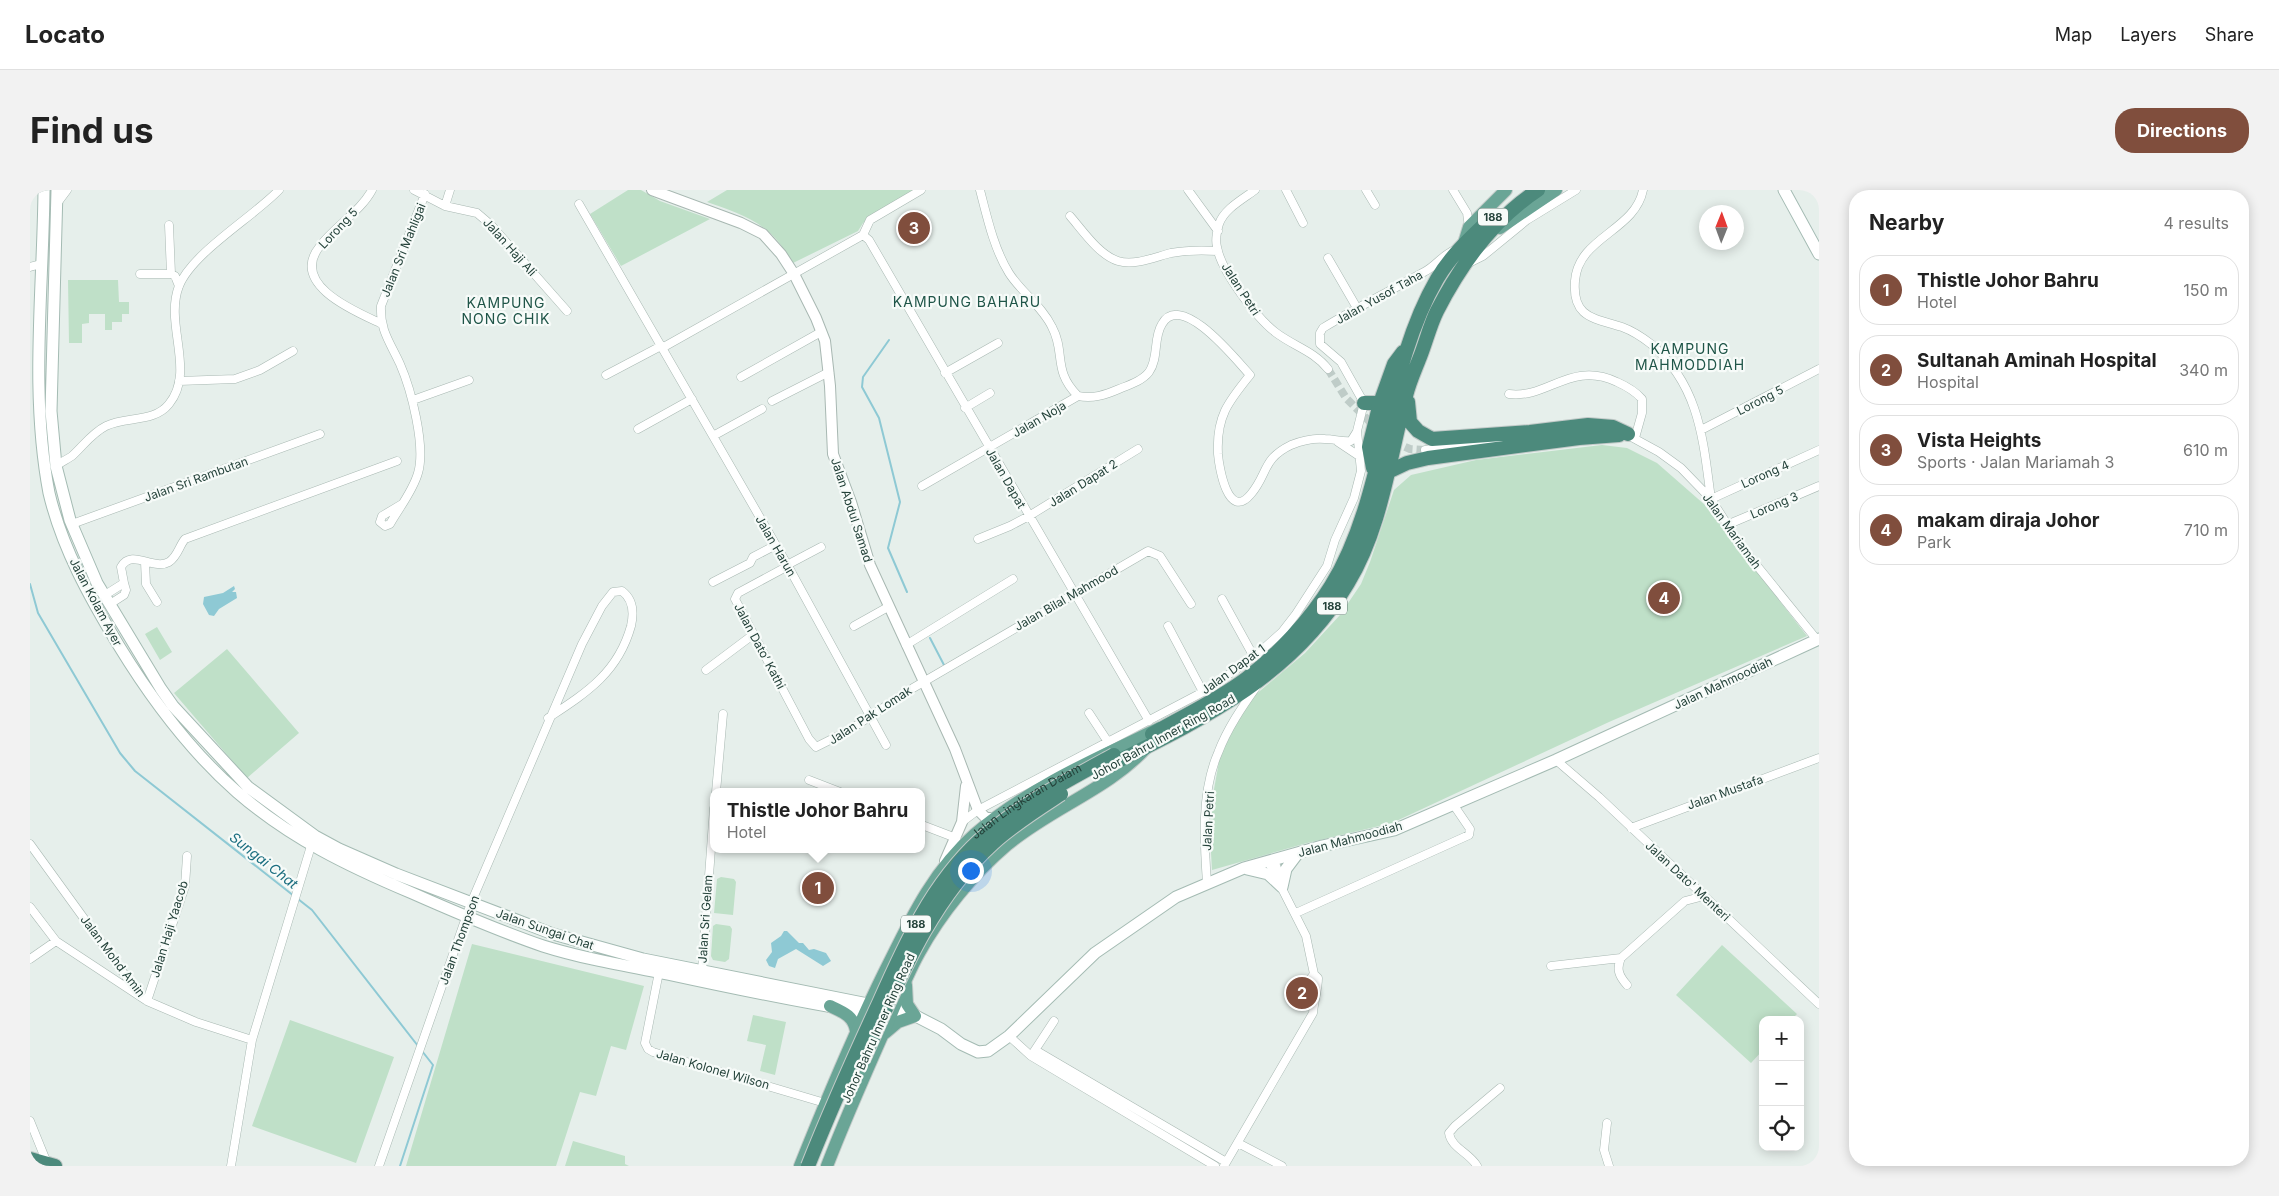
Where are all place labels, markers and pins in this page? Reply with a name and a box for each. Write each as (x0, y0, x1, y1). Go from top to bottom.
pin: 3 (898, 209, 930, 247)
pin: 4 (1648, 579, 1680, 617)
pin: 1 (802, 869, 834, 907)
pin: 2 (1286, 974, 1318, 1012)

